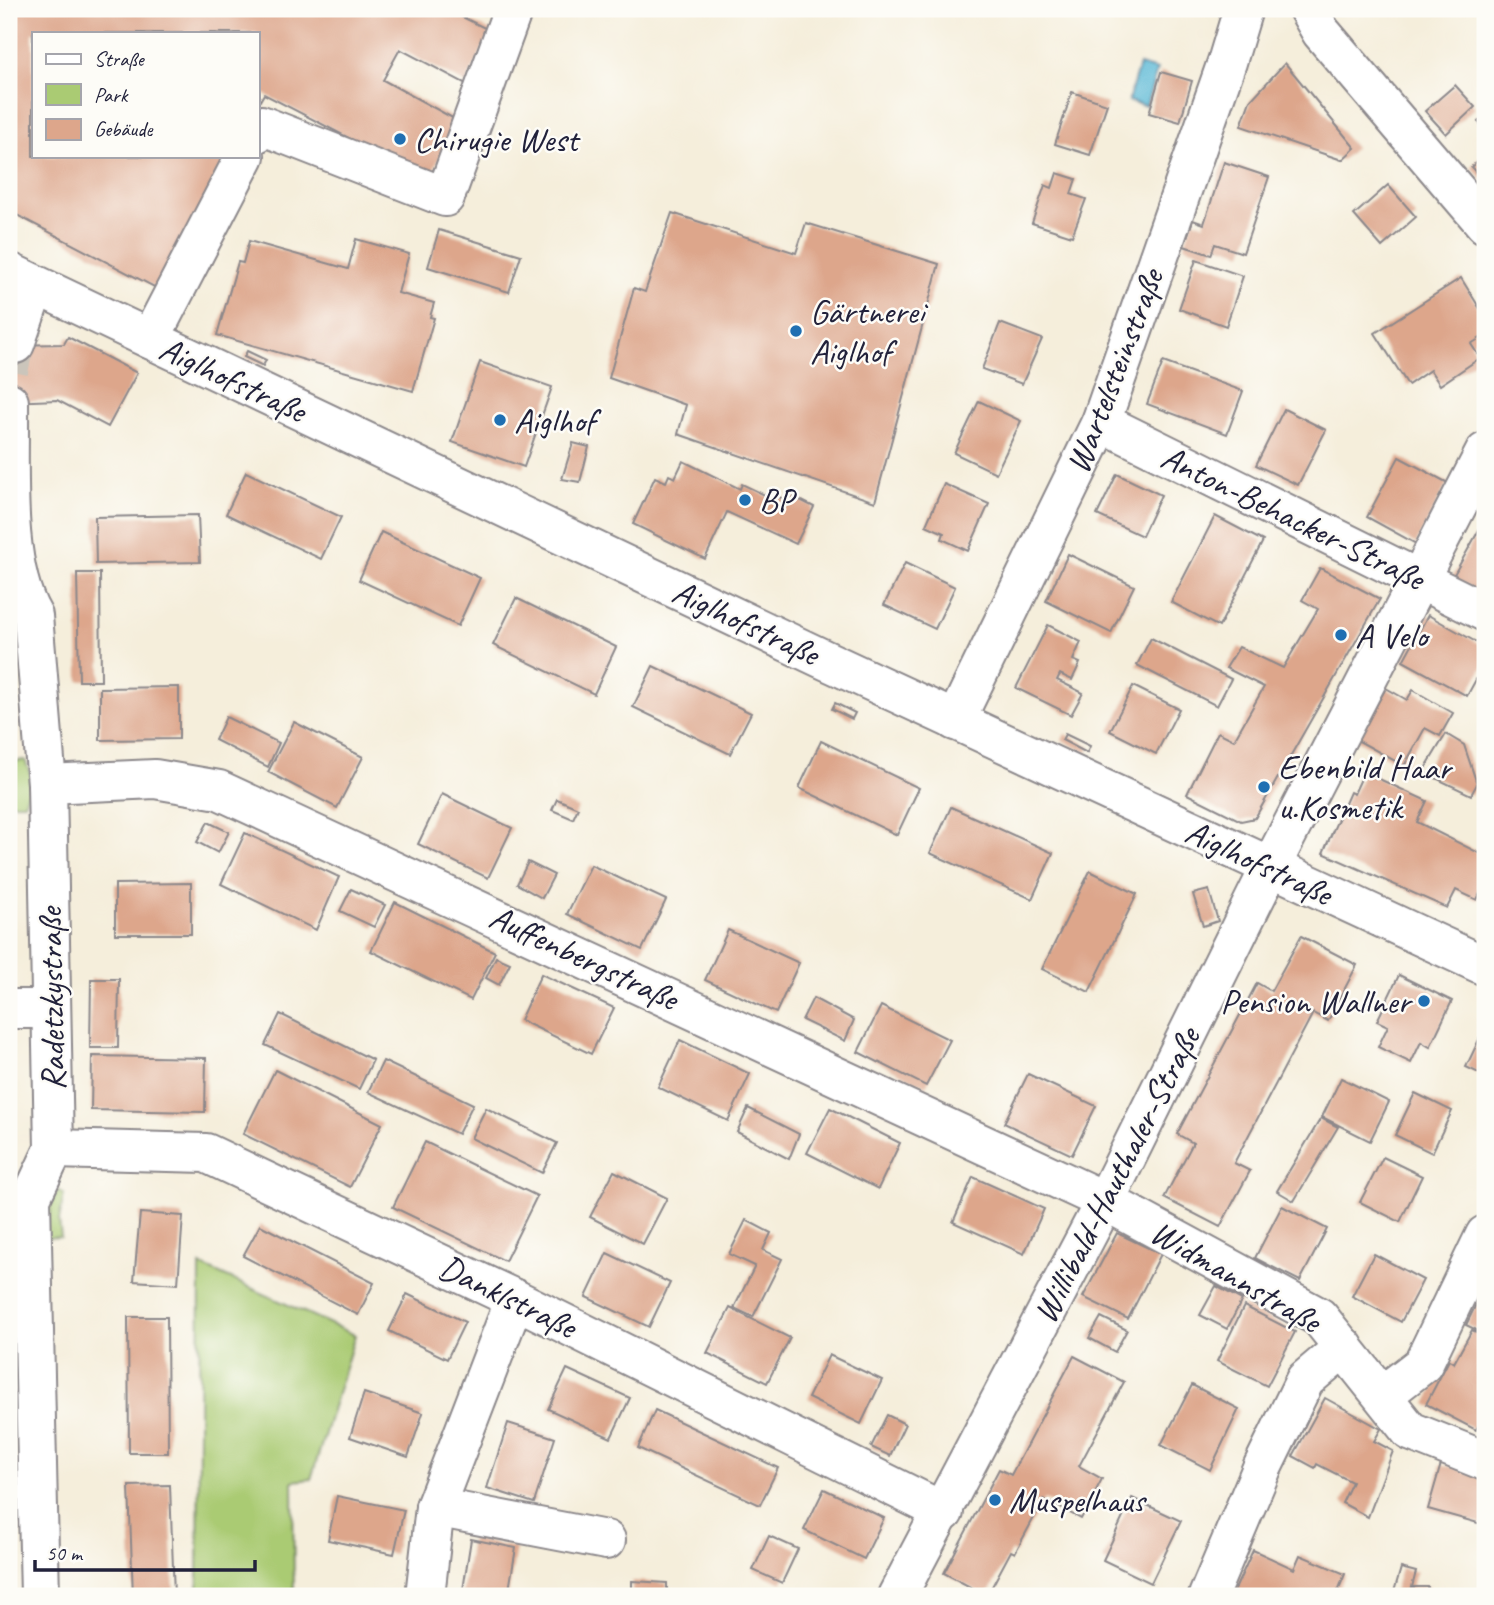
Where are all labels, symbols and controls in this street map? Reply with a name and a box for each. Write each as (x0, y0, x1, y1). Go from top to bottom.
legend (32, 32, 259, 158)
text: Straße (94, 46, 146, 72)
text: Park (94, 82, 129, 108)
text: Gebäude (94, 116, 153, 142)
place label: Chirugie West (414, 117, 581, 162)
marker: Chirugie West (392, 131, 408, 147)
street label: Wartelsteinstraße (1055, 260, 1175, 479)
place label: Gärtnerei Aiglhof (810, 289, 929, 374)
marker: Gärtnerei Aiglhof (788, 323, 804, 339)
street label: Aiglhofstraße (152, 326, 316, 434)
place label: Aiglhof (514, 398, 602, 443)
marker: Aiglhof (492, 412, 508, 428)
street label: Anton-Behacker-Straße (1154, 434, 1434, 602)
place label: BP (759, 478, 798, 523)
marker: BP (737, 492, 753, 508)
street label: Aiglhofstraße (665, 569, 829, 677)
place label: A Velo (1355, 613, 1431, 658)
marker: A Velo (1333, 627, 1349, 643)
place label: Ebenbild Haar u.Kosmetik (1278, 745, 1453, 830)
marker: Ebenbild Haar u.Kosmetik (1256, 779, 1272, 795)
street label: Aiglhofstraße (1178, 809, 1342, 917)
street label: Auffenbergstraße (482, 894, 688, 1022)
street label: Radetzkystraße (27, 905, 76, 1091)
place label: Pension Wallner (1220, 979, 1413, 1024)
marker: Pension Wallner (1416, 993, 1432, 1009)
street label: Willibald-Hauthaler-Straße (1023, 1018, 1212, 1330)
street label: Widmannstraße (1143, 1210, 1331, 1345)
street label: Danklstraße (432, 1244, 586, 1350)
place label: Muspelhaus (1009, 1478, 1148, 1523)
marker: Muspelhaus (987, 1492, 1003, 1508)
scale bar (35, 1528, 256, 1572)
text: 50 m (46, 1540, 84, 1566)

